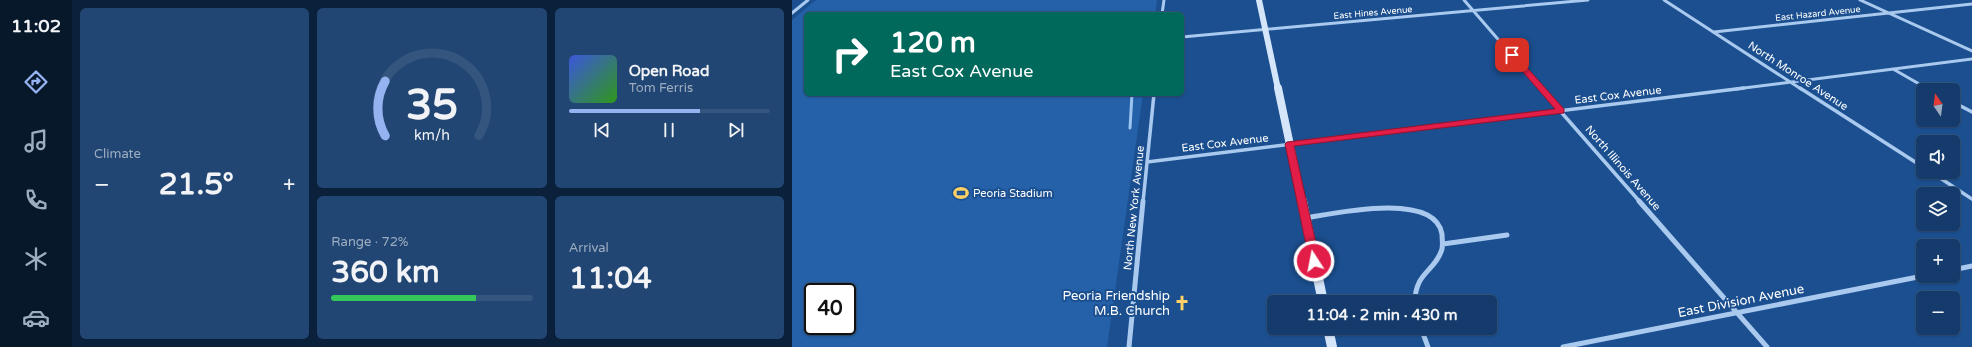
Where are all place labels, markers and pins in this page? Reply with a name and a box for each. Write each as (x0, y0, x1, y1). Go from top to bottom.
pin (1495, 38, 1529, 72)
sports icon: Peoria Stadium (952, 184, 970, 202)
place label: Peoria Stadium (973, 187, 1053, 200)
place label: Peoria Friendship M.B. Church (1062, 288, 1170, 319)
church icon: Peoria Friendship M.B. Church (1173, 294, 1191, 312)

